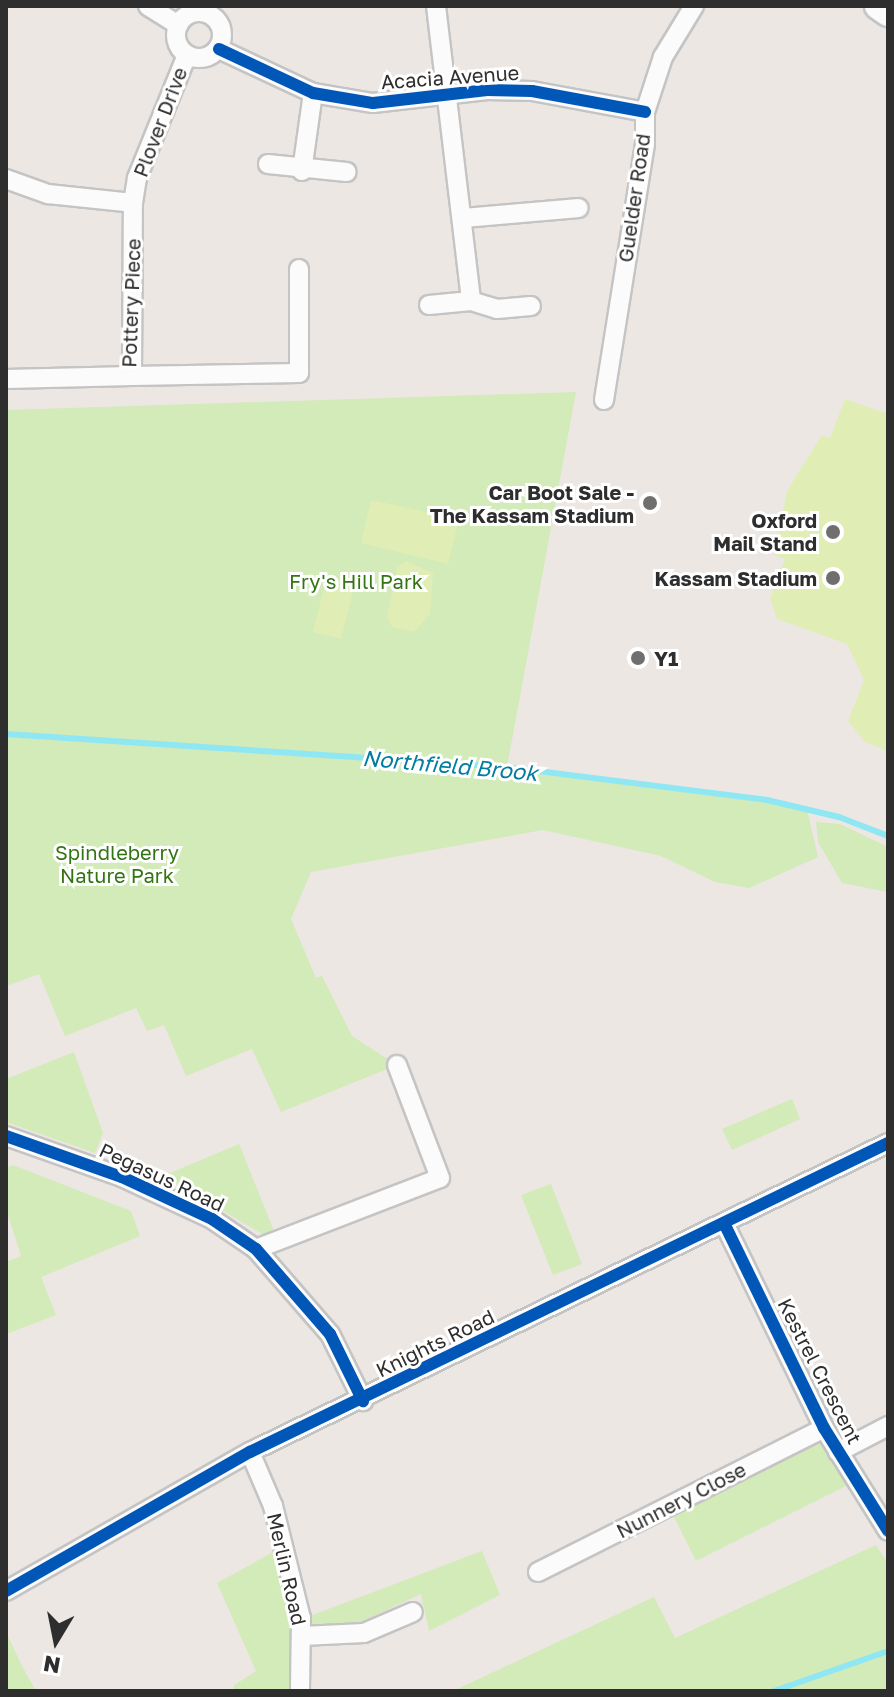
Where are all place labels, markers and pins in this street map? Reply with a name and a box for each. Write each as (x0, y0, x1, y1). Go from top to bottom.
place label: Car Boot Sale - The Kassam Stadium (430, 480, 634, 527)
marker: Car Boot Sale - The Kassam Stadium (641, 494, 659, 512)
place label: Oxford Mail Stand (713, 508, 817, 555)
marker: Oxford Mail Stand (824, 523, 842, 541)
place label: Kassam Stadium (655, 566, 817, 590)
marker: Kassam Stadium (824, 569, 842, 587)
place label: Y1 (654, 646, 678, 670)
marker: Y1 (629, 649, 647, 667)

